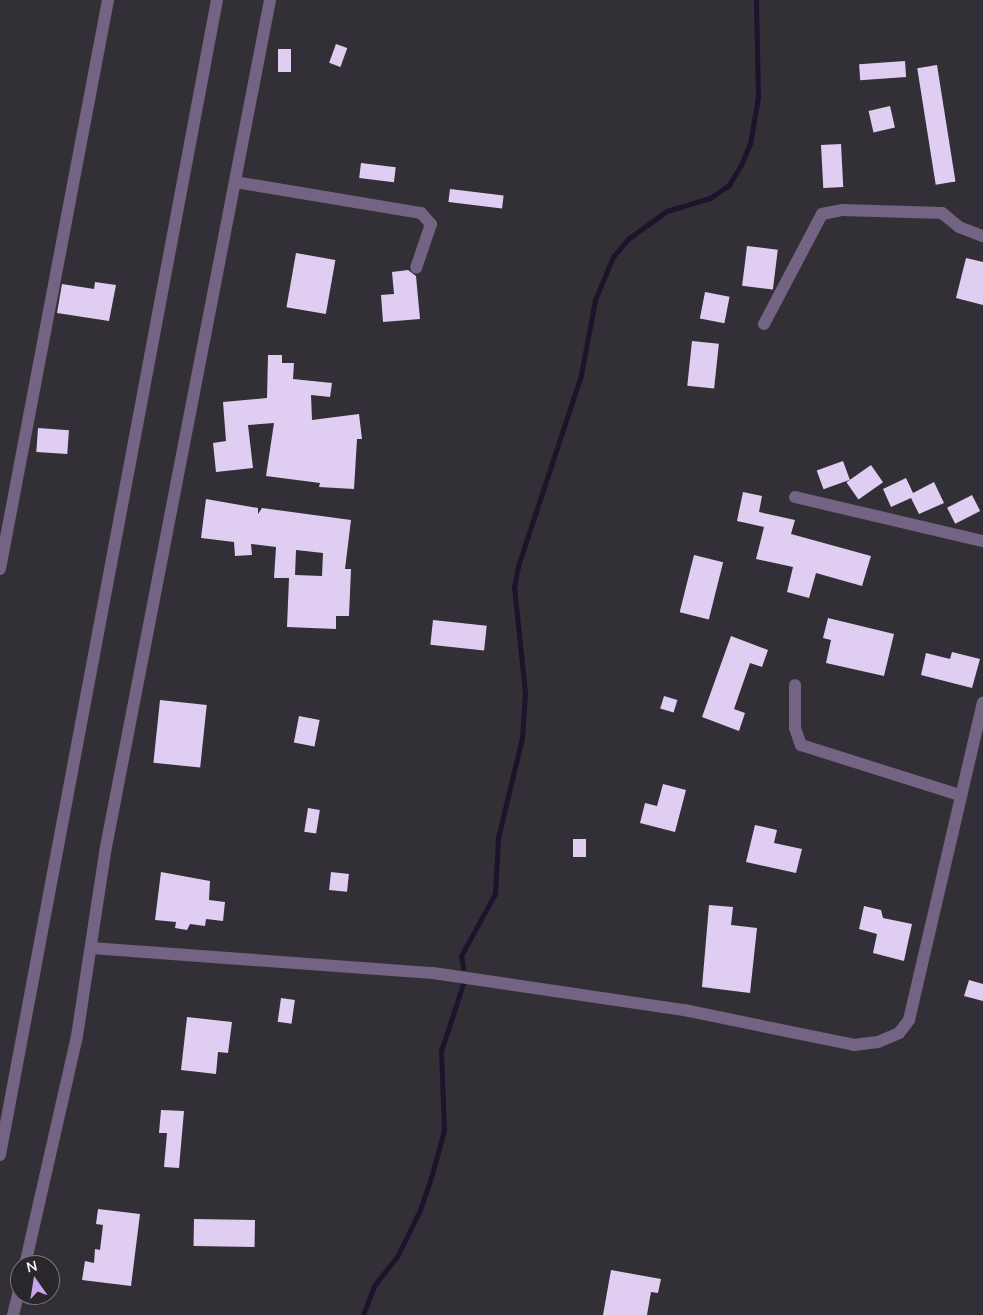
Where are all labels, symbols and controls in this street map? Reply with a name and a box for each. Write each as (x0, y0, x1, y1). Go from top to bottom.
north arrow (10, 1255, 60, 1305)
text: N (25, 1256, 39, 1276)

